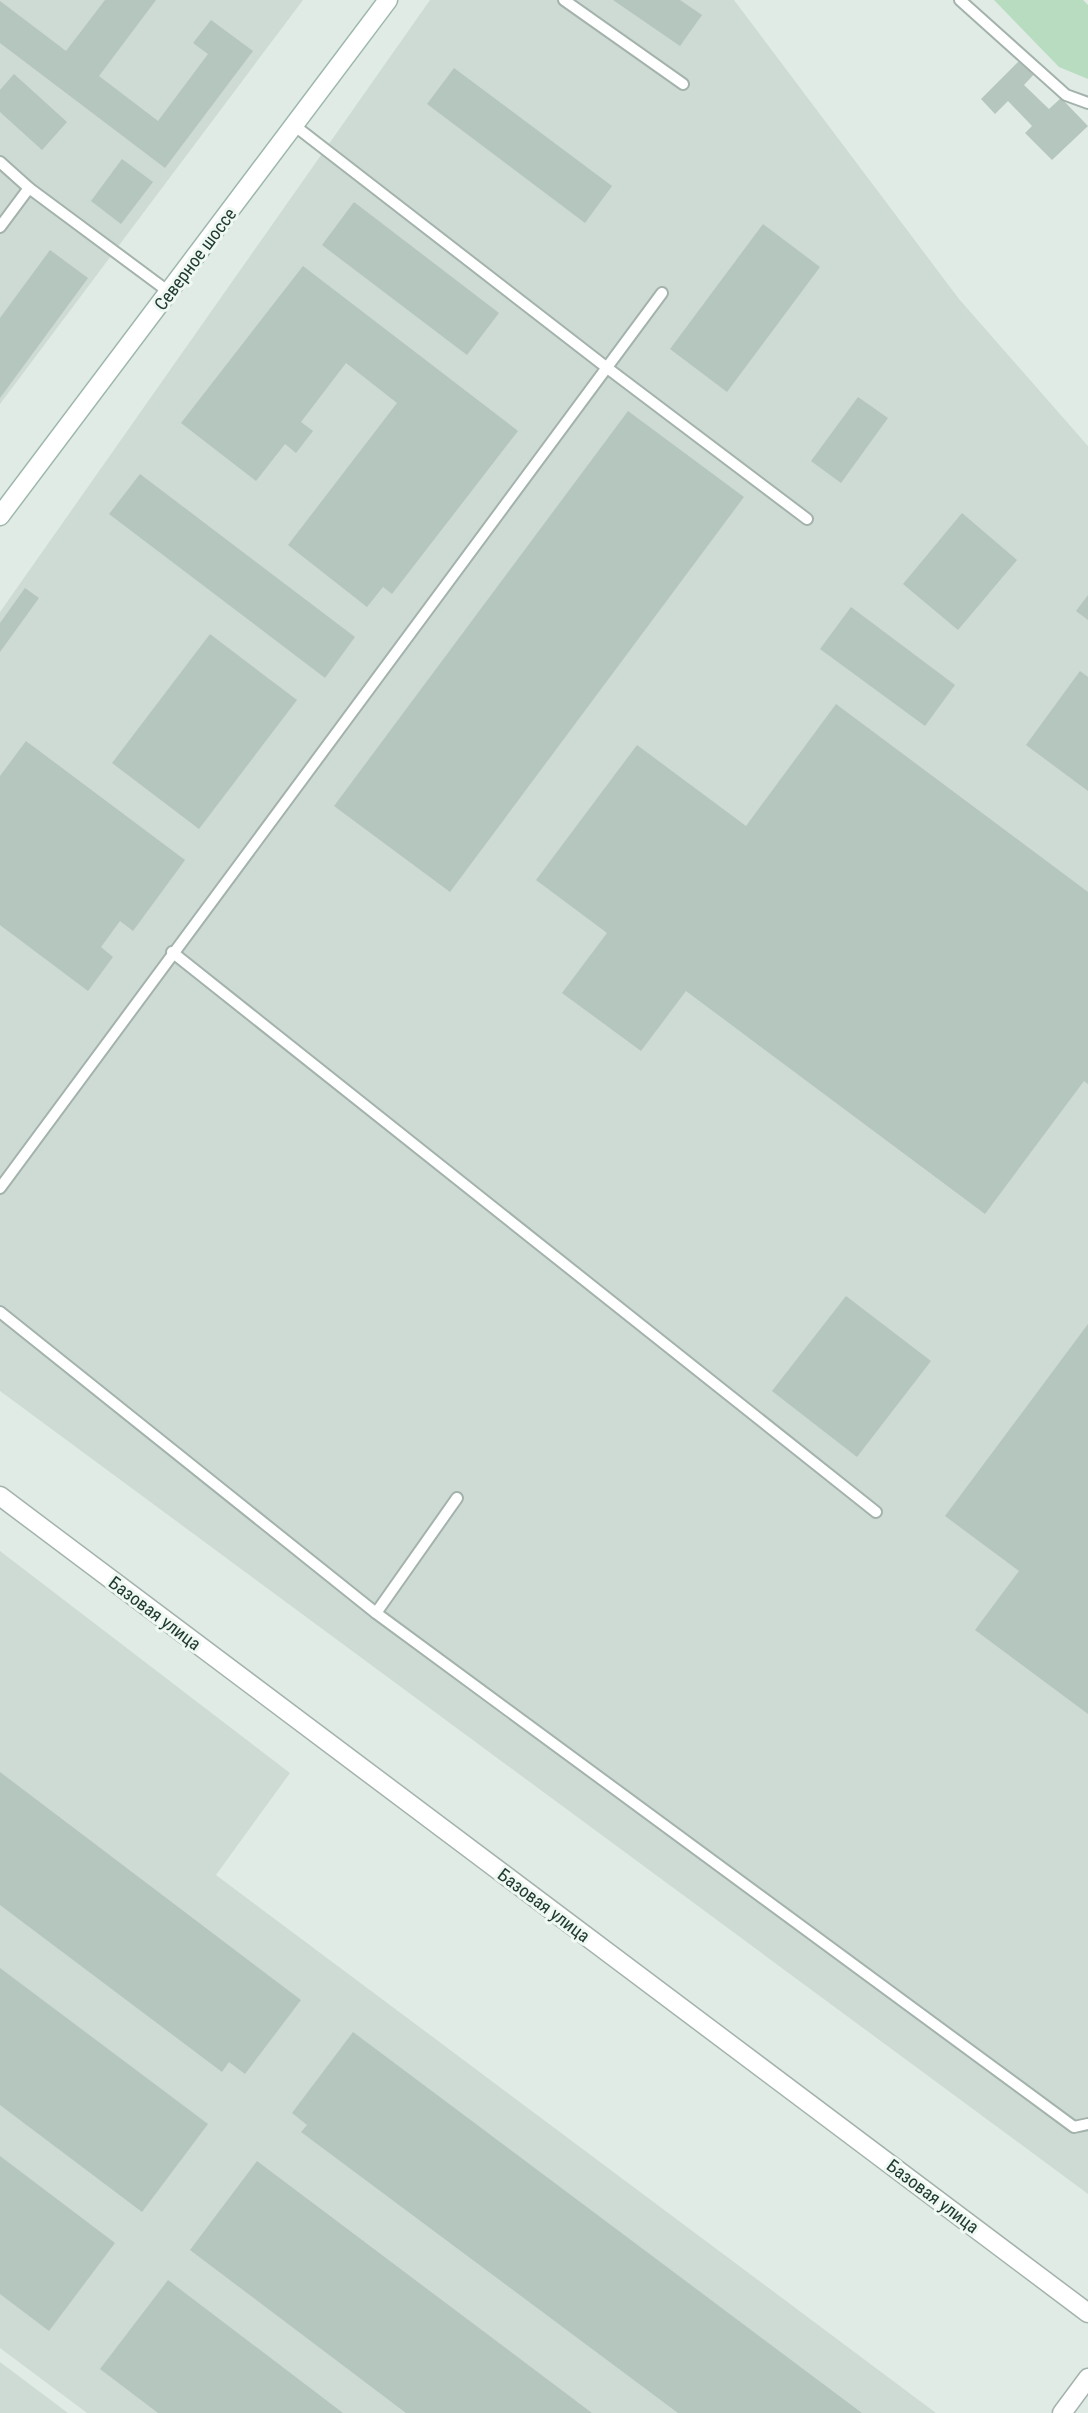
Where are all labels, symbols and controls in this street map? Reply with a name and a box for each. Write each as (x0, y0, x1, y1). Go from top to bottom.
street label: Северное шоссе (150, 204, 240, 314)
street label: Базовая улица (105, 1572, 205, 1654)
street label: Базовая улица (494, 1864, 594, 1946)
street label: Базовая улица (883, 2155, 983, 2237)

